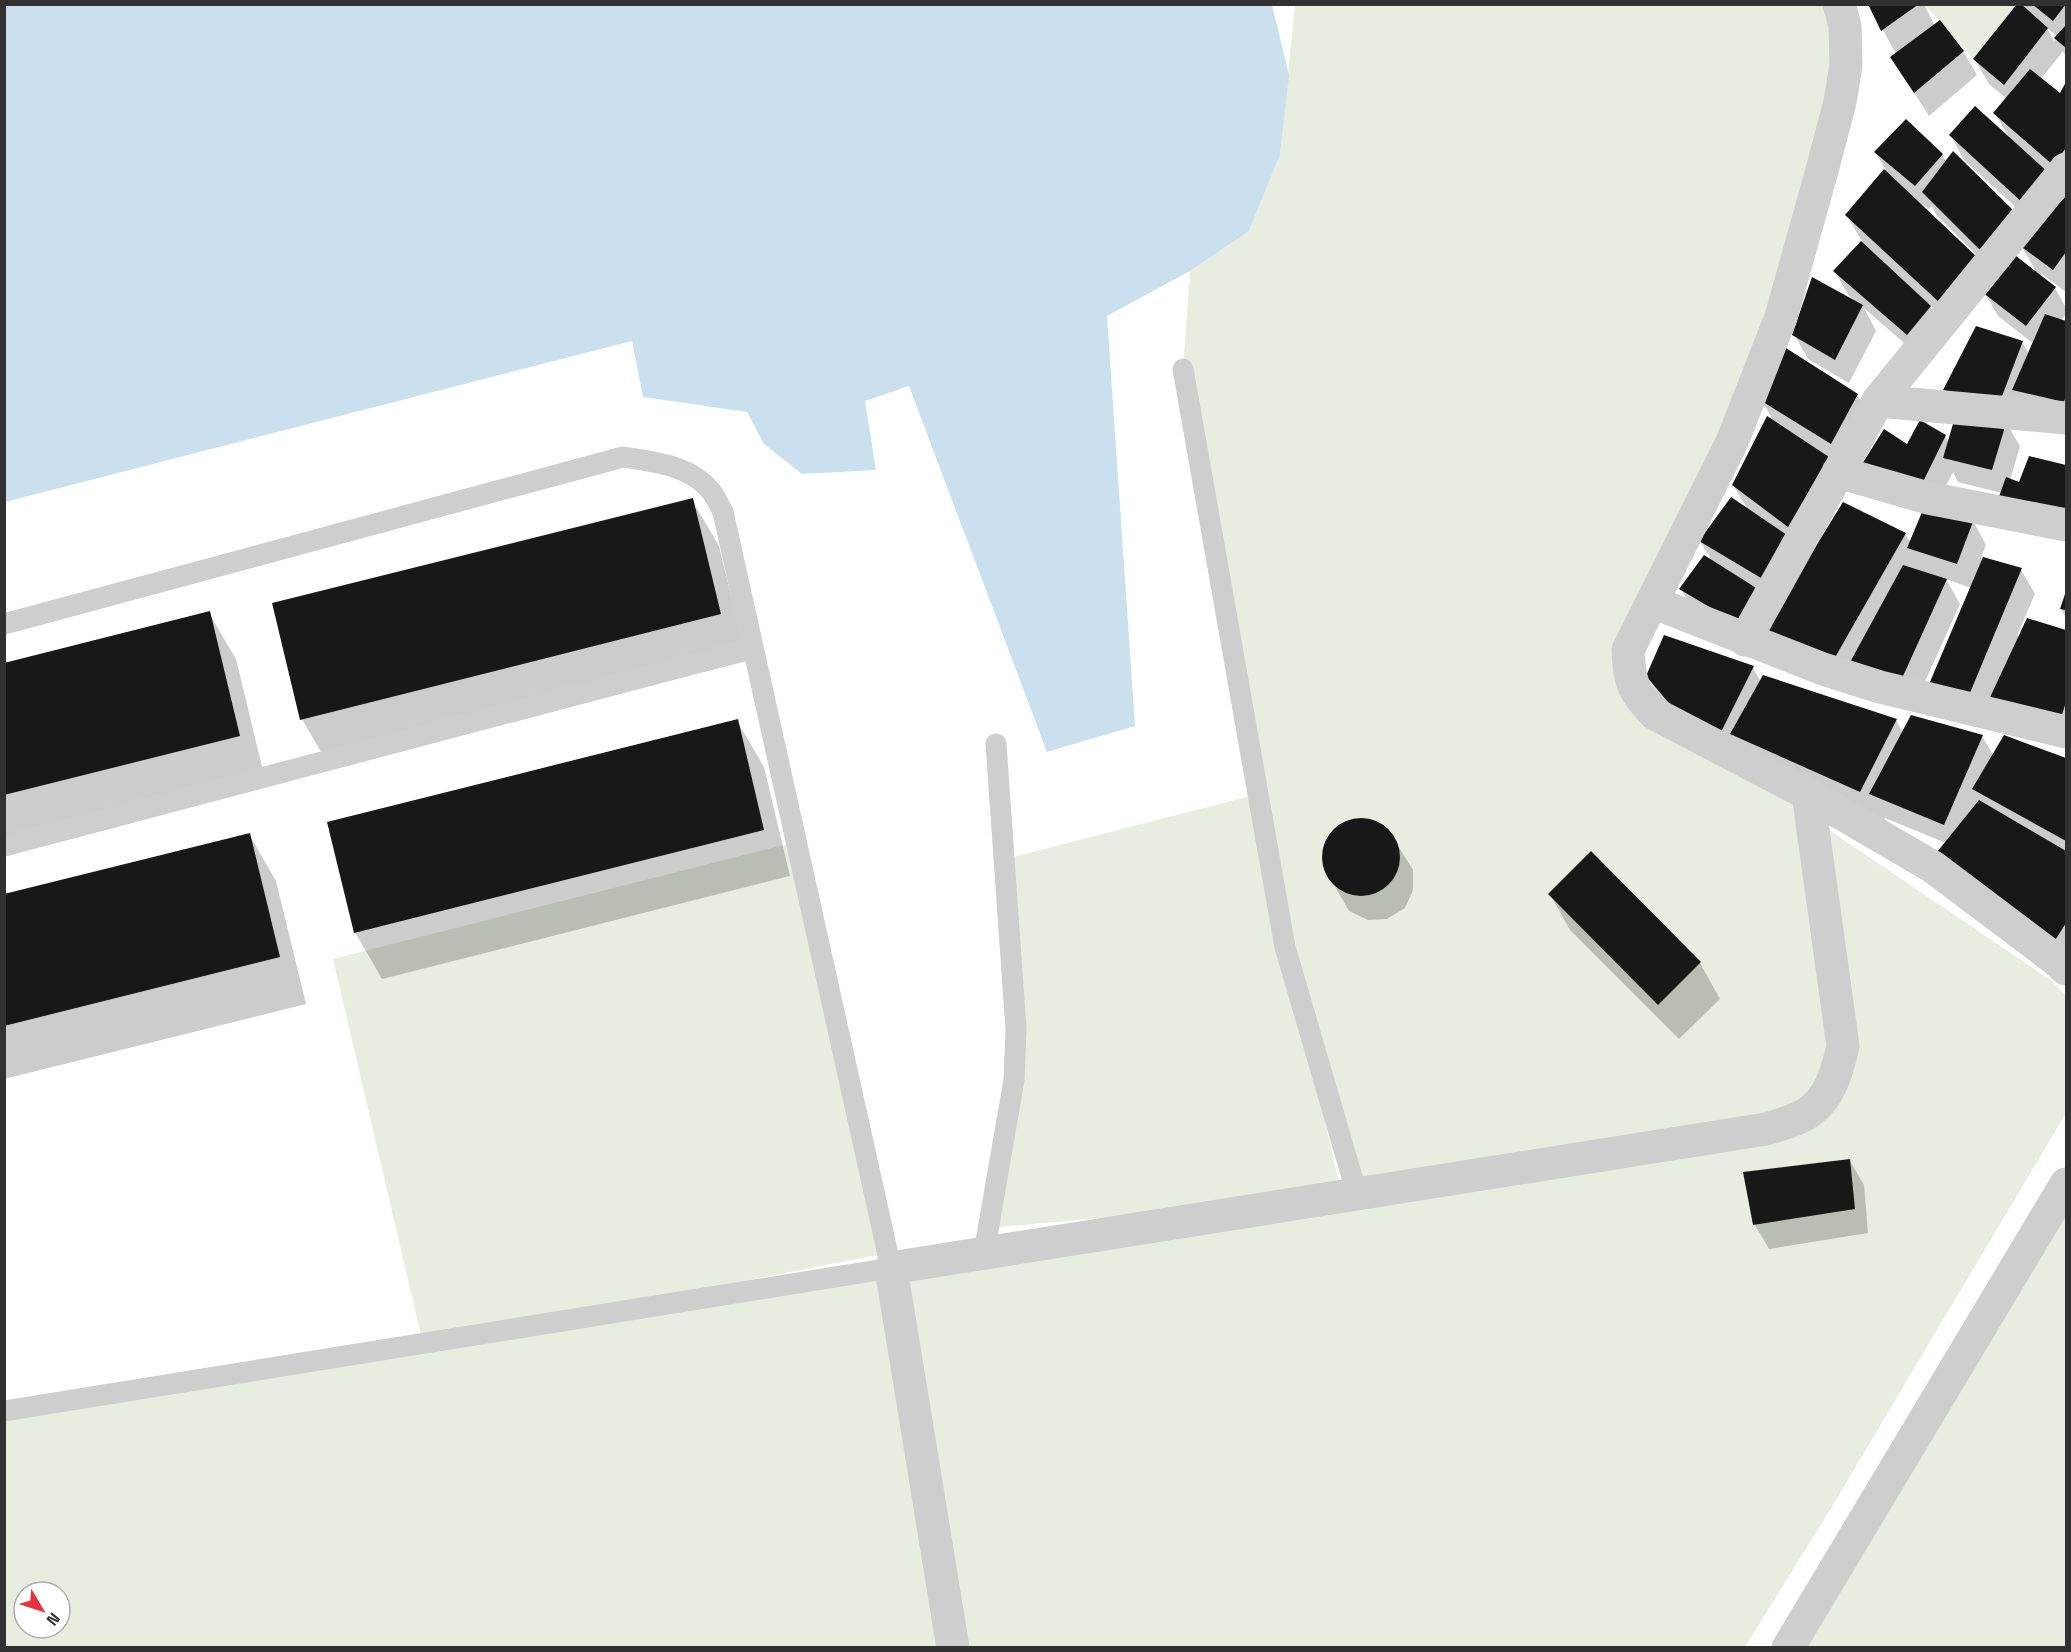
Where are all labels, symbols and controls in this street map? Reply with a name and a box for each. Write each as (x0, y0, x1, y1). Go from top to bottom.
north arrow (12, 1580, 72, 1640)
text: N (42, 1608, 65, 1630)

